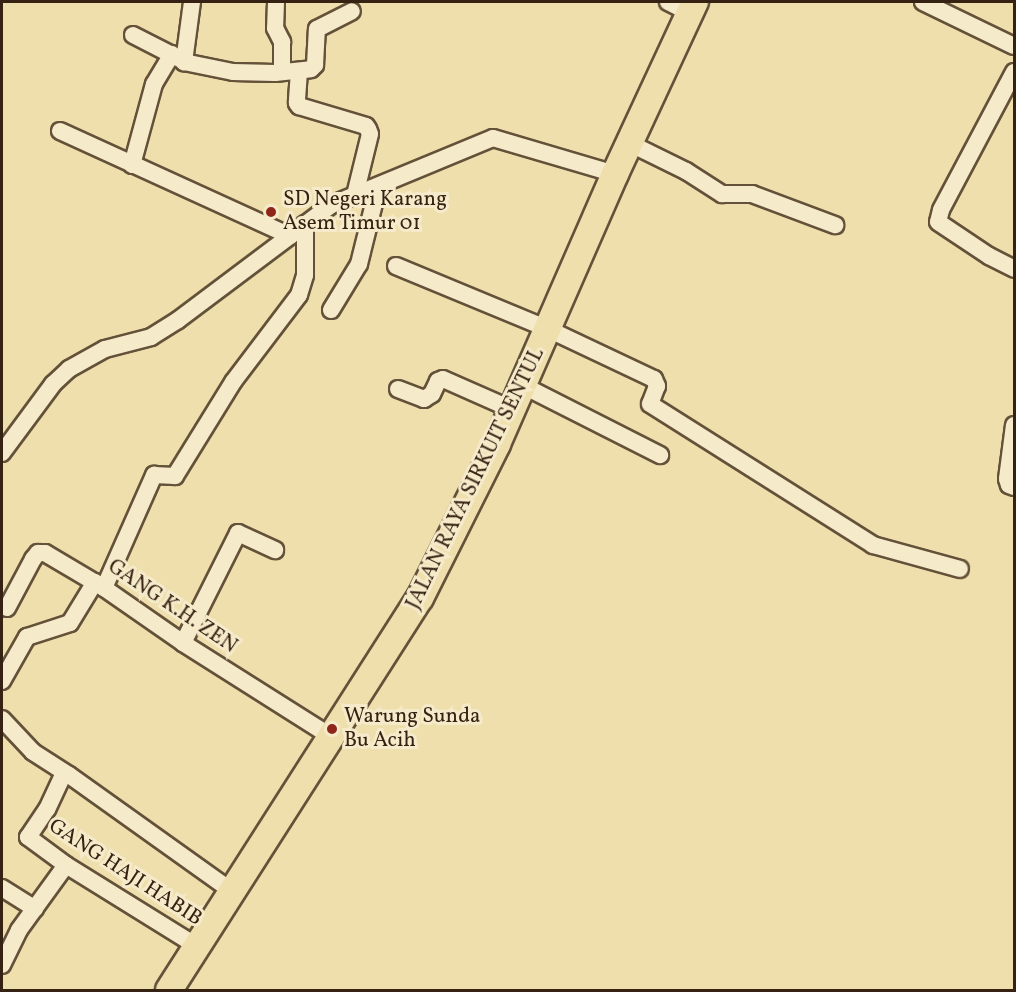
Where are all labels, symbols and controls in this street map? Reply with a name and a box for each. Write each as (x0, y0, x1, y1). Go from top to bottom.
place label: SD Negeri Karang Asem Timur 01 (283, 187, 447, 237)
marker: SD Negeri Karang Asem Timur 01 (264, 205, 278, 219)
street label: JALAN RAYA SIRKUIT SENTUL (401, 344, 551, 614)
street label: GANG K.H. ZEN (103, 555, 241, 659)
place label: Warung Sunda Bu Acih (344, 704, 480, 754)
marker: Warung Sunda Bu Acih (325, 722, 339, 736)
street label: GANG HAJI HABIB (44, 814, 206, 932)

